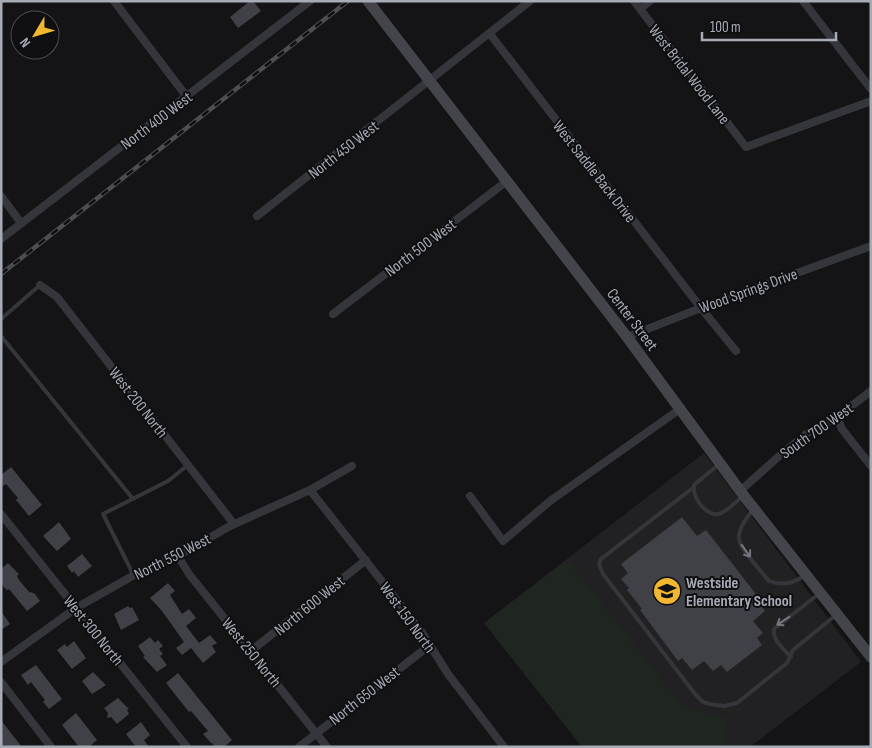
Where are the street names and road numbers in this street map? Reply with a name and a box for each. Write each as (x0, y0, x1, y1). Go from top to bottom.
street label: West Bridal Wood Lane (644, 21, 733, 128)
street label: North 400 West (117, 88, 196, 154)
street label: North 450 West (305, 117, 383, 183)
street label: West Saddle Back Drive (548, 117, 640, 227)
street label: North 500 West (382, 215, 460, 281)
street label: Wood Springs Drive (697, 265, 800, 318)
street label: Center Street (602, 285, 661, 355)
street label: West 200 North (104, 364, 171, 442)
street label: South 700 West (777, 399, 857, 463)
street label: North 550 West (131, 530, 214, 585)
street label: North 600 West (271, 572, 349, 640)
street label: West 150 North (375, 579, 439, 657)
street label: West 300 North (59, 592, 127, 670)
street label: West 250 North (217, 614, 285, 691)
street label: North 650 West (326, 663, 404, 730)

